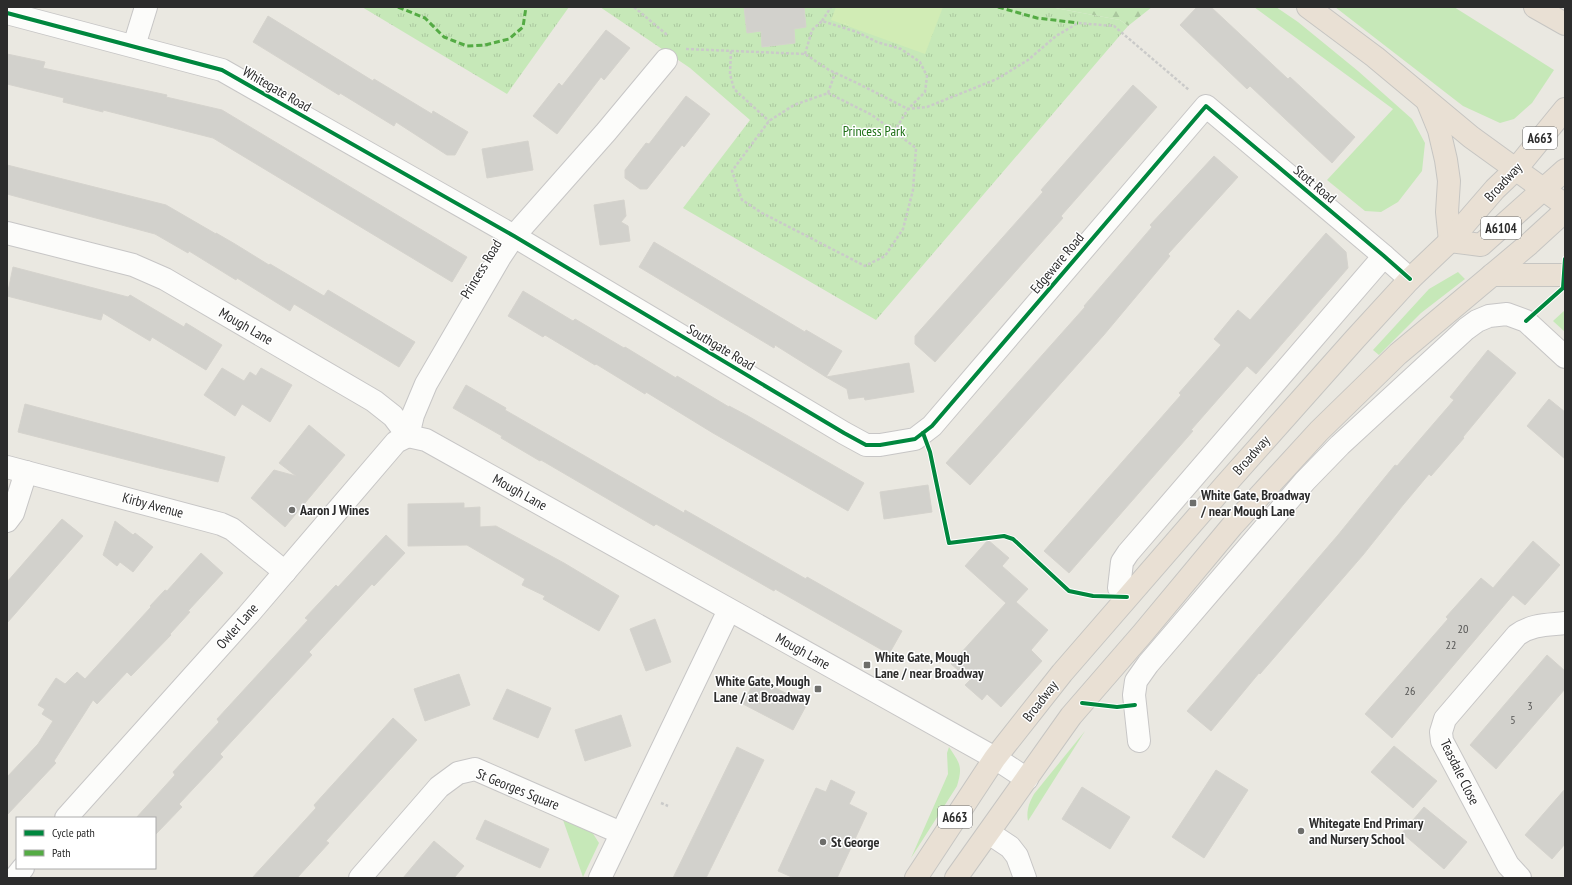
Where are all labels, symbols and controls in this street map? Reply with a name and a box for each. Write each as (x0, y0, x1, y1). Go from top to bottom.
street label: Whitegate Road (240, 62, 314, 116)
park label: Princess Park (843, 122, 906, 140)
road number: A663 (1523, 127, 1557, 149)
street label: Broadway (1480, 158, 1526, 205)
street label: Stott Road (1290, 161, 1340, 207)
road number: A6104 (1481, 217, 1521, 239)
street label: Edgeware Road (1026, 229, 1088, 297)
street label: Princess Road (456, 236, 506, 302)
street label: Mough Lane (216, 303, 276, 349)
street label: Southgate Road (684, 320, 758, 374)
street label: Broadway (1228, 431, 1274, 479)
street label: Mough Lane (490, 470, 551, 514)
place label: White Gate, Broadway / near Mough Lane (1200, 486, 1310, 520)
street label: Kirby Avenue (120, 488, 186, 522)
marker: White Gate, Broadway / near Mough Lane (1188, 498, 1198, 508)
place label: Aaron J Wines (299, 501, 369, 519)
marker: Aaron J Wines (287, 505, 297, 515)
street label: Owler Lane (212, 599, 262, 653)
house number: 20 (1458, 621, 1468, 636)
street label: Mough Lane (773, 629, 834, 673)
house number: 22 (1446, 637, 1456, 652)
place label: White Gate, Mough Lane / near Broadway (874, 648, 984, 682)
marker: White Gate, Mough Lane / near Broadway (862, 660, 872, 670)
place label: White Gate, Mough Lane / at Broadway (714, 672, 810, 706)
street label: Broadway (1018, 676, 1062, 725)
house number: 26 (1405, 683, 1415, 698)
marker: White Gate, Mough Lane / at Broadway (813, 684, 823, 694)
house number: 3 (1527, 698, 1533, 713)
house number: 5 (1510, 712, 1516, 727)
street label: Teasdale Close (1436, 736, 1484, 808)
street label: St Georges Square (474, 764, 562, 814)
road number: A663 (938, 806, 972, 828)
place label: Whitegate End Primary and Nursery School (1308, 814, 1424, 848)
legend (16, 817, 156, 869)
text: Cycle path (52, 825, 95, 840)
marker: Whitegate End Primary and Nursery School (1296, 826, 1306, 836)
place label: St George (831, 833, 879, 851)
marker: St George (818, 837, 828, 847)
text: Path (52, 845, 70, 860)

